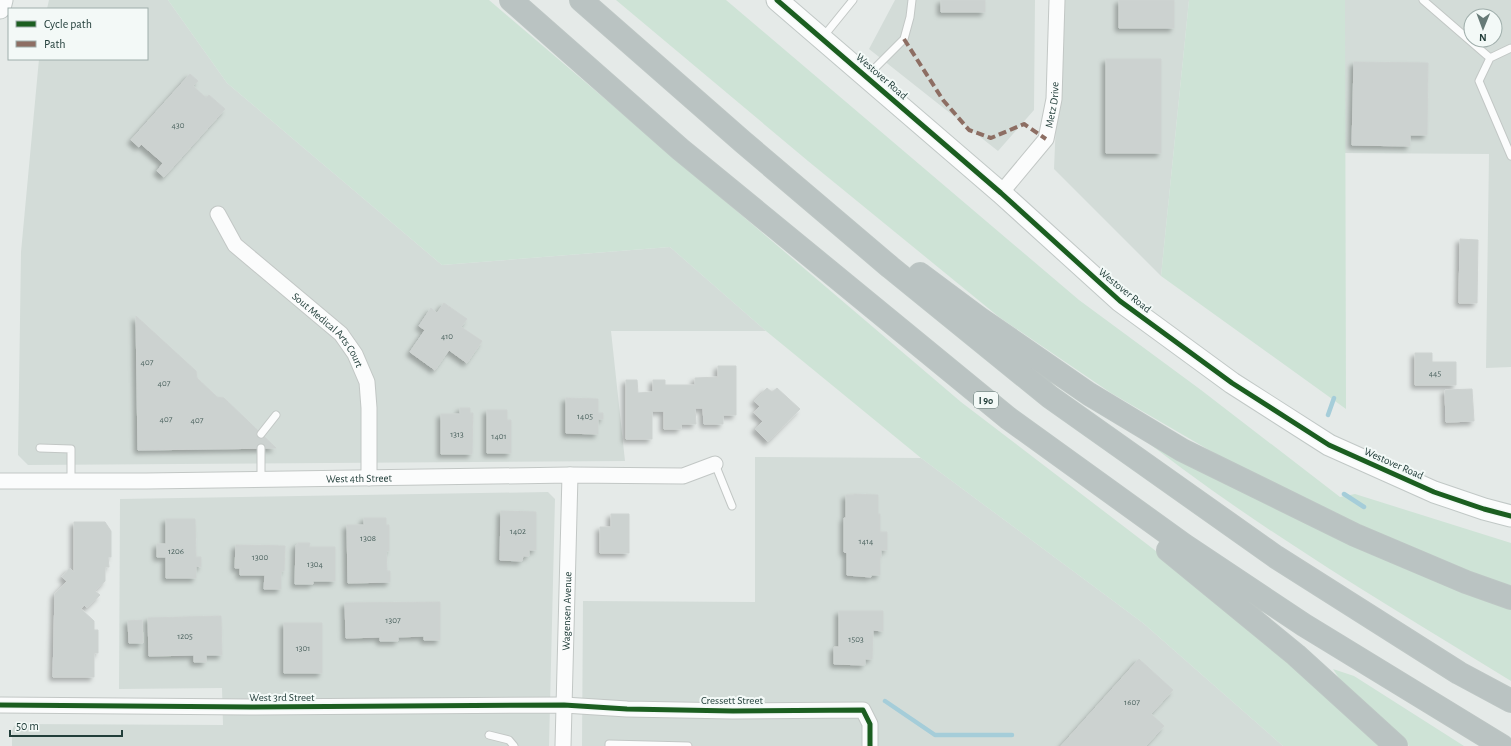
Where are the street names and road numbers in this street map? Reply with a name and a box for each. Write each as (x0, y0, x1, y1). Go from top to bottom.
street label: Westover Road (854, 51, 910, 102)
street label: Metz Drive (1043, 82, 1061, 129)
street label: Westover Road (1096, 266, 1153, 315)
street label: Sout Medical Arts Court (290, 291, 365, 369)
road number: I 90 (974, 392, 998, 408)
street label: Westover Road (1362, 445, 1425, 482)
street label: West 4th Street (326, 473, 393, 484)
street label: Wagensen Avenue (560, 571, 574, 651)
street label: West 3rd Street (249, 692, 315, 703)
street label: Cressett Street (701, 695, 764, 706)

